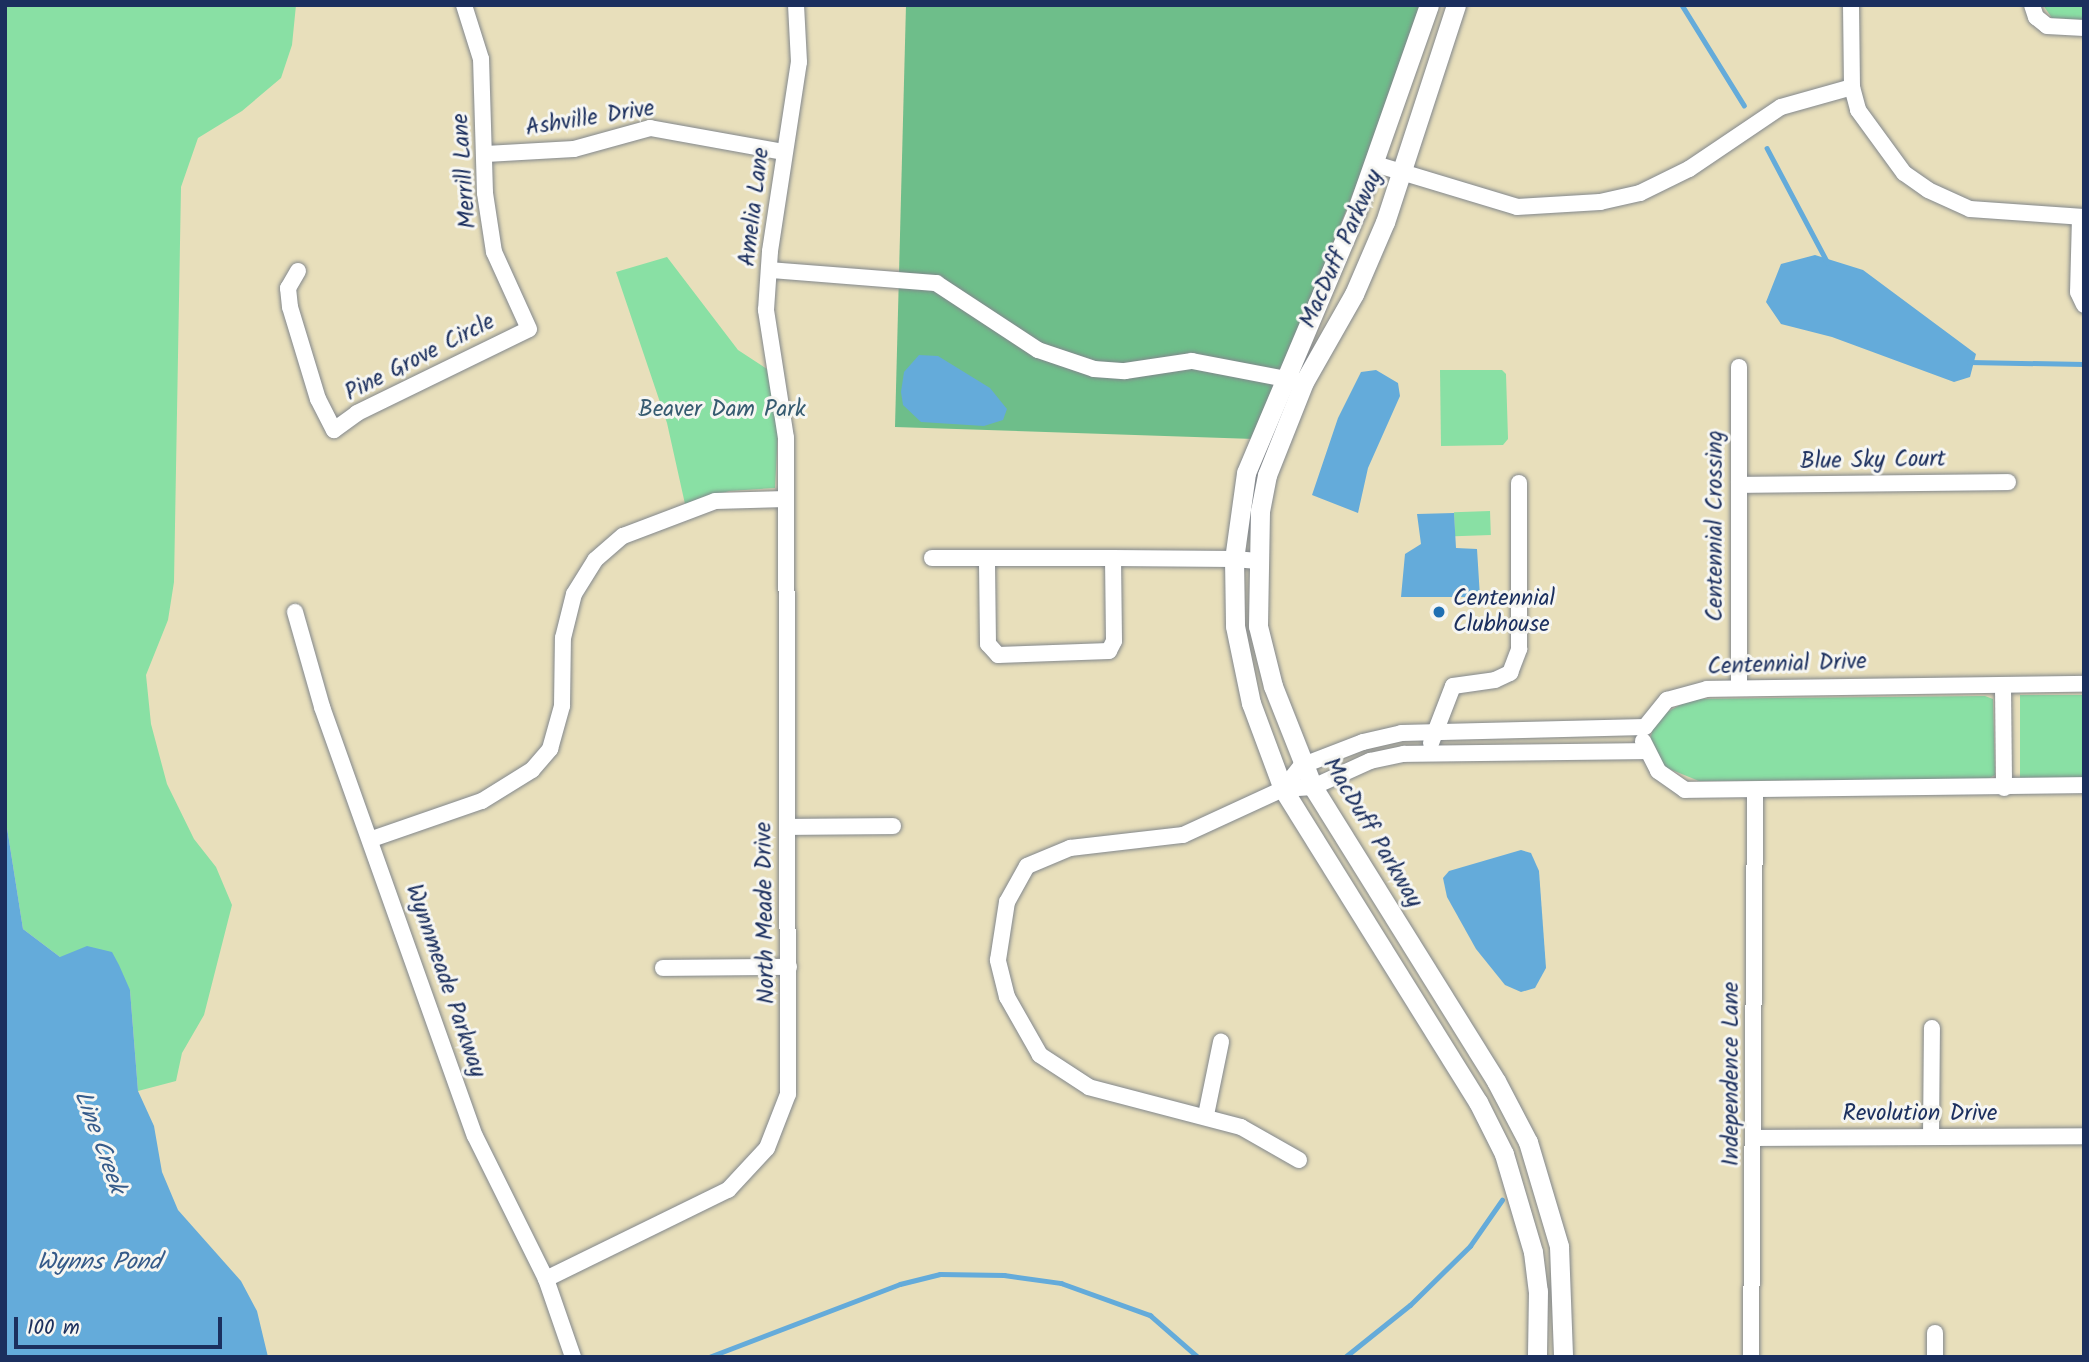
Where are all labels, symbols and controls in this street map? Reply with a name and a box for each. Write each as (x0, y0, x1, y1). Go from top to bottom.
street label: Ashville Drive (524, 95, 656, 143)
street label: Merrill Lane (447, 112, 483, 230)
street label: Amelia Lane (734, 146, 776, 268)
street label: MacDuff Parkway (1295, 166, 1389, 332)
street label: Pine Grove Circle (341, 308, 499, 408)
park label: Beaver Dam Park (638, 396, 806, 424)
street label: Centennial Crossing (1702, 430, 1730, 622)
street label: Blue Sky Court (1800, 446, 1946, 476)
place label: Centennial Clubhouse (1453, 585, 1555, 639)
marker: Centennial Clubhouse (1431, 604, 1447, 620)
street label: Centennial Drive (1707, 648, 1867, 682)
street label: MacDuff Parkway (1316, 753, 1428, 913)
street label: North Meade Drive (751, 822, 781, 1004)
street label: Wynnmeade Parkway (399, 881, 491, 1081)
street label: Independence Lane (1718, 982, 1746, 1166)
water label: Line Creek (67, 1087, 131, 1197)
street label: Revolution Drive (1843, 1100, 1997, 1128)
water label: Wynns Pond (37, 1249, 161, 1277)
scale bar (18, 1302, 226, 1346)
text: 100 m (27, 1312, 80, 1345)

